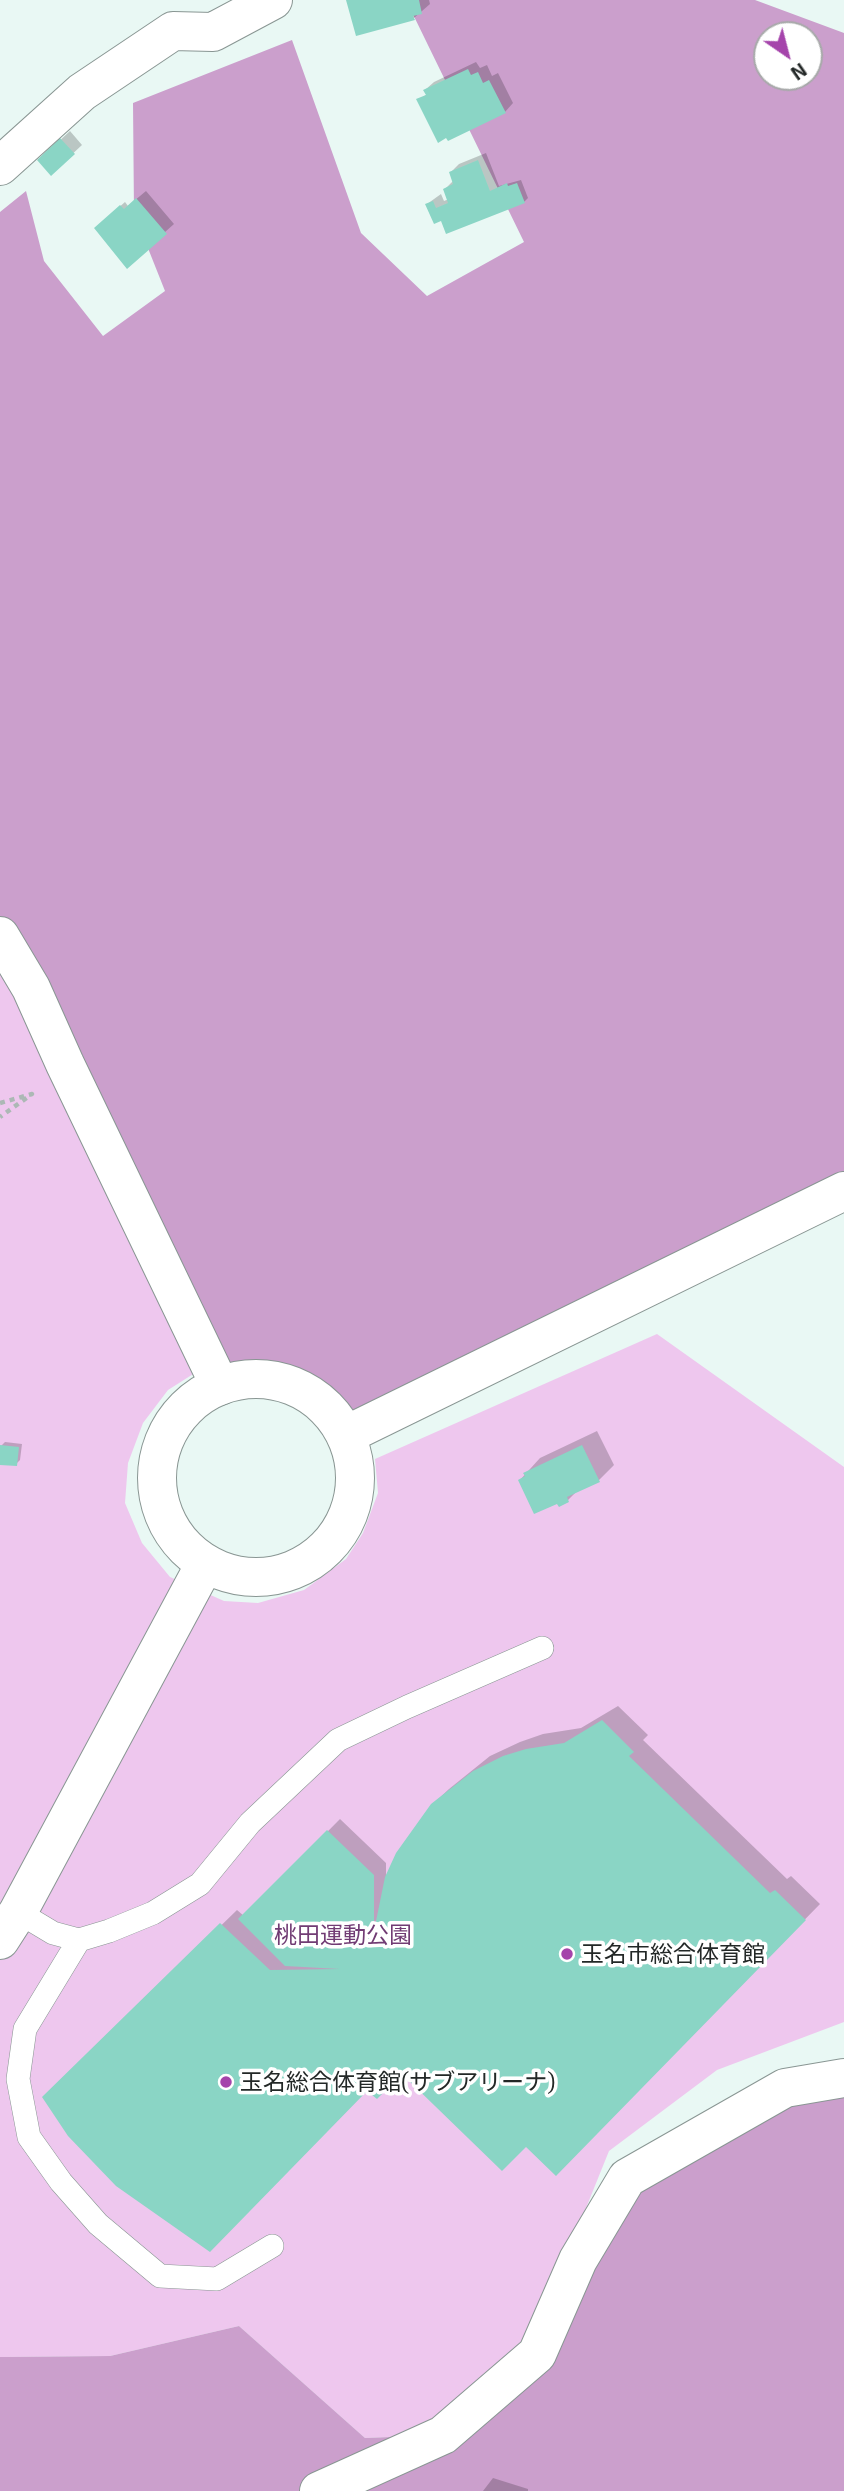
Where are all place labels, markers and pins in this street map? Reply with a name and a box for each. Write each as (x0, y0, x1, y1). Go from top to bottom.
place label: 玉名市総合体育館 (581, 1940, 765, 1968)
marker: 玉名市総合体育館 (559, 1946, 575, 1962)
place label: 玉名総合体育館(サブアリーナ) (240, 2068, 556, 2096)
marker: 玉名総合体育館(サブアリーナ) (218, 2074, 234, 2090)

